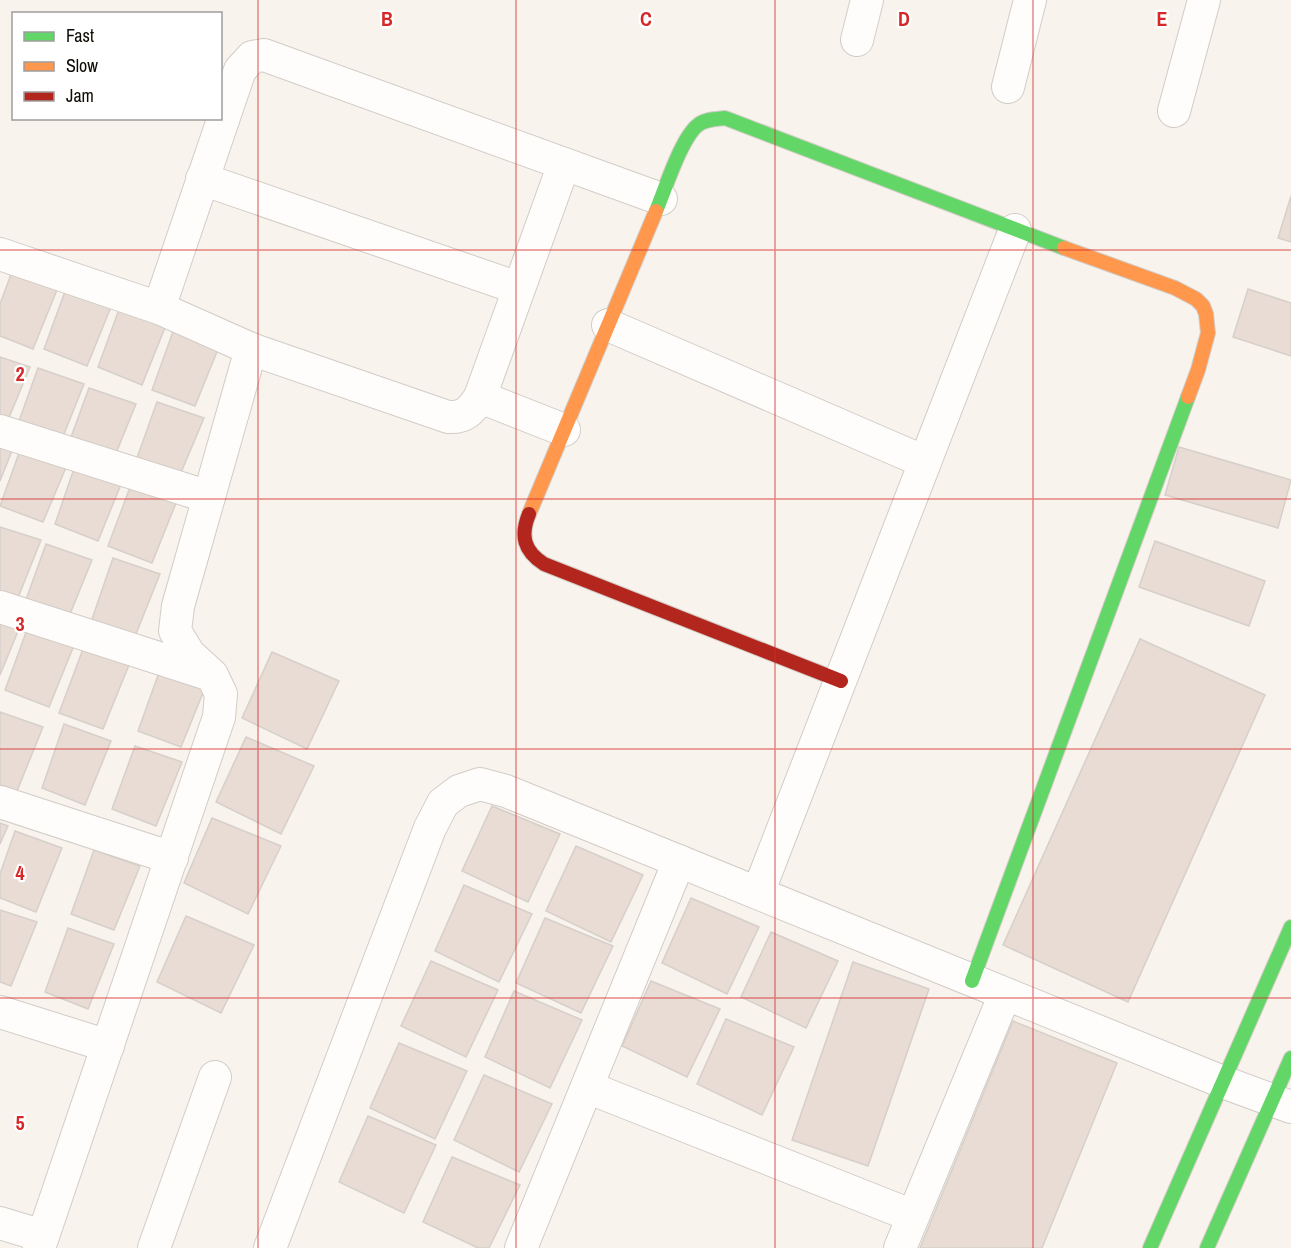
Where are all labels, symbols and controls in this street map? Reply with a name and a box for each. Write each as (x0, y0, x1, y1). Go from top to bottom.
text: B (381, 5, 393, 32)
text: C (640, 5, 652, 32)
text: D (898, 5, 910, 32)
text: E (1157, 5, 1168, 32)
legend (12, 12, 222, 120)
text: Fast (66, 23, 94, 48)
text: Slow (66, 53, 98, 78)
text: Jam (66, 83, 94, 108)
text: 2 (15, 360, 25, 387)
text: 3 (15, 610, 25, 637)
text: 4 (15, 859, 25, 886)
text: 5 (15, 1109, 25, 1136)

